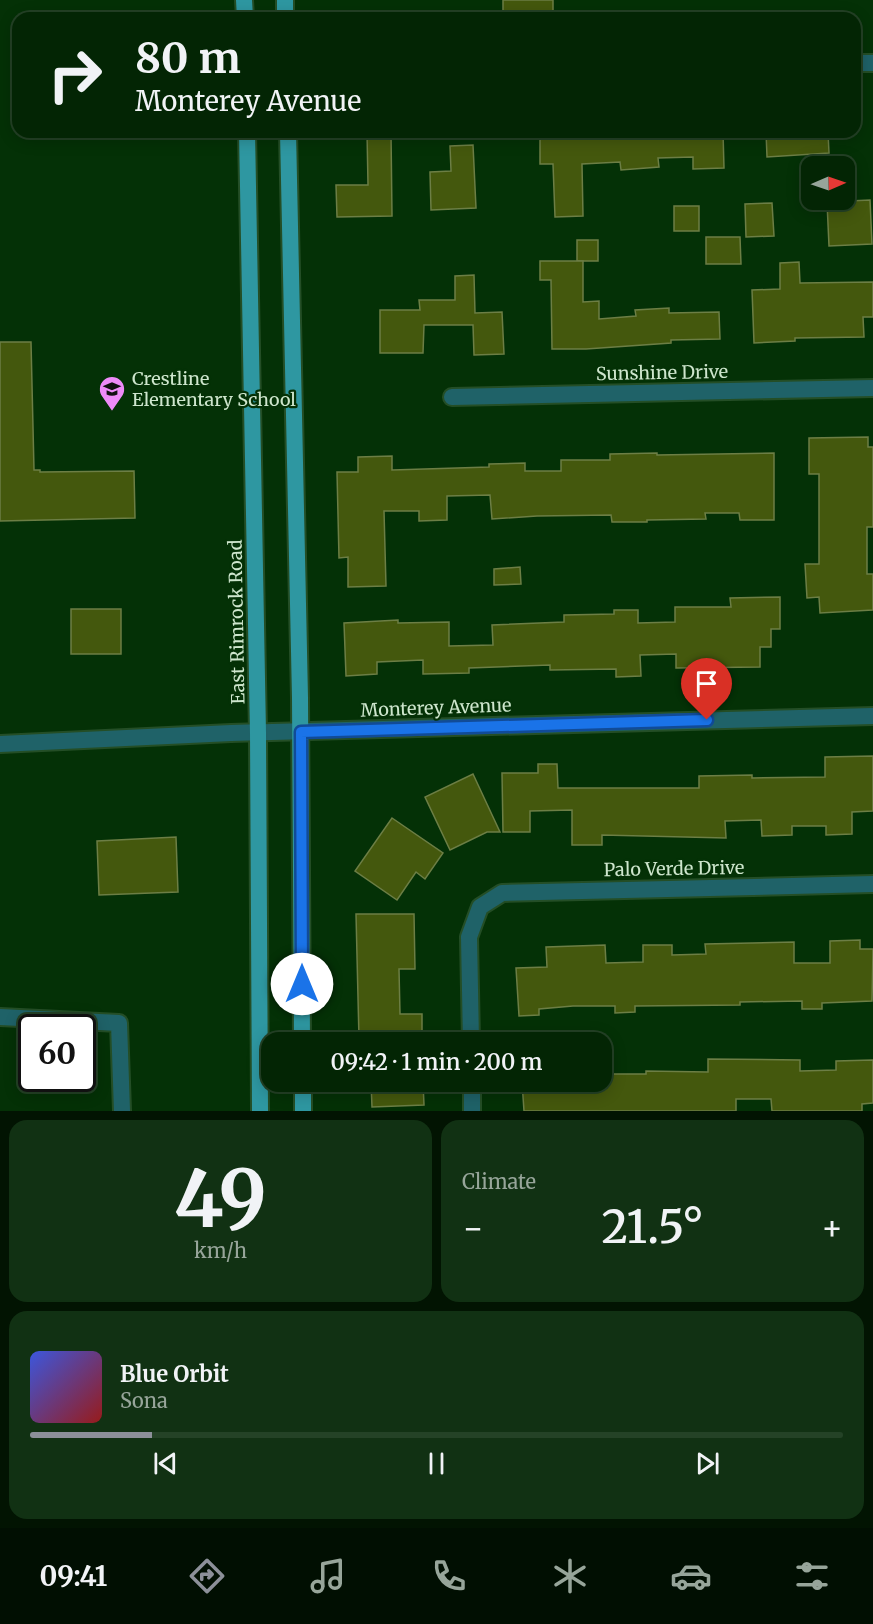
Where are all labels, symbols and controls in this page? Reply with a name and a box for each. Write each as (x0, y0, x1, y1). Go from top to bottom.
text: 80 m (135, 32, 241, 84)
icon: right (36, 36, 114, 114)
text: Monterey Avenue (135, 84, 361, 118)
north arrow (801, 156, 855, 210)
map controls (801, 156, 855, 210)
street label: Sunshine Drive (596, 360, 728, 385)
place label: Crestline Elementary School (132, 367, 296, 411)
school or university icon: Crestline Elementary School (97, 374, 127, 412)
street label: East Rimrock Road (224, 539, 249, 705)
pin (681, 658, 732, 720)
icon: arrive (690, 667, 723, 700)
street label: Monterey Avenue (360, 693, 512, 722)
street label: Palo Verde Drive (603, 856, 745, 881)
position arrow (270, 952, 334, 1016)
speed limit sign: 60 (18, 1014, 96, 1092)
text: 09:42 · 1 min · 200 m (331, 1048, 543, 1076)
text: 49 (174, 1150, 267, 1248)
text: Climate (462, 1169, 536, 1194)
text: 21.5° (601, 1199, 704, 1255)
text: − (462, 1208, 484, 1249)
text: + (821, 1208, 843, 1249)
text: km/h (194, 1238, 247, 1263)
text: Blue Orbit (120, 1360, 229, 1388)
text: Sona (120, 1388, 168, 1413)
icon: previous (149, 1447, 182, 1480)
icon: pause (420, 1447, 453, 1480)
icon: next (691, 1447, 724, 1480)
icon: directions (186, 1555, 228, 1597)
icon: music (307, 1555, 349, 1597)
icon: phone (428, 1555, 470, 1597)
icon: climate (549, 1555, 591, 1597)
icon: car (670, 1555, 712, 1597)
icon: filters (791, 1555, 833, 1597)
text: 09:41 (40, 1559, 107, 1593)

